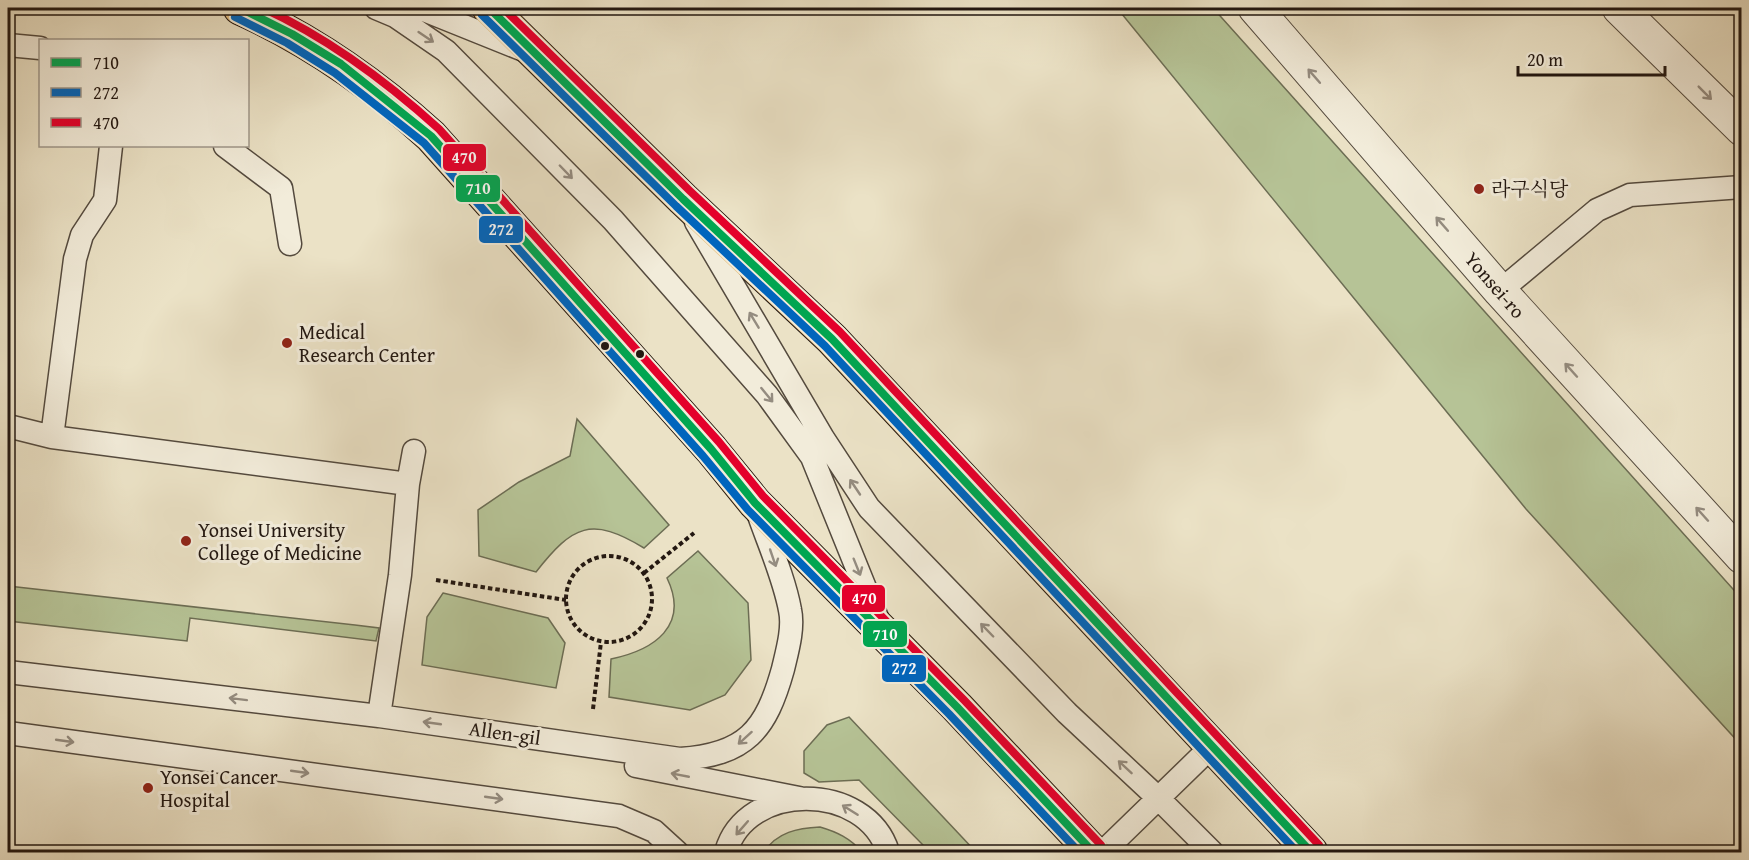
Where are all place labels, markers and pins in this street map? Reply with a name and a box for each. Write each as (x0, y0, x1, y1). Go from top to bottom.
place label: 라구식당 (1491, 174, 1569, 203)
marker: 라구식당 (1472, 182, 1486, 196)
place label: Medical Research Center (299, 317, 435, 369)
marker: Medical Research Center (280, 336, 294, 350)
unlabelled marker (599, 340, 611, 352)
unlabelled marker (634, 348, 646, 360)
place label: Yonsei University College of Medicine (198, 515, 362, 567)
marker: Yonsei University College of Medicine (179, 534, 193, 548)
place label: Yonsei Cancer Hospital (160, 762, 278, 814)
marker: Yonsei Cancer Hospital (141, 781, 155, 795)

